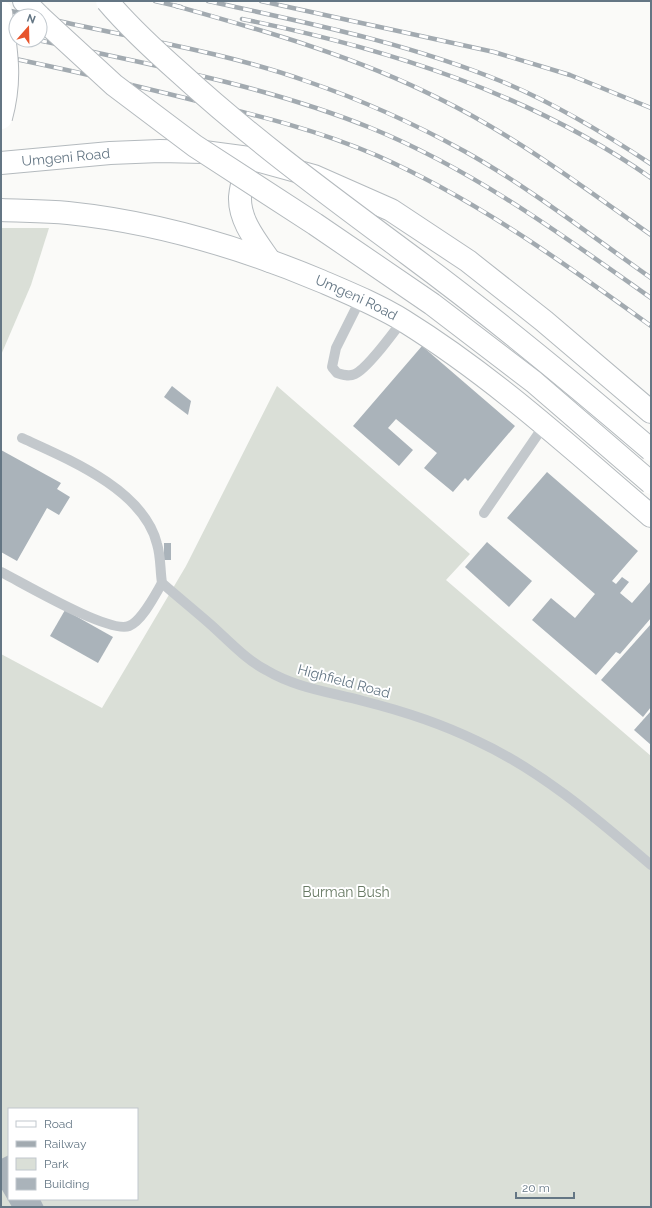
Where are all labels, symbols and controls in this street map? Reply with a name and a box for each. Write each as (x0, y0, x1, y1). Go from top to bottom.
north arrow (8, 8, 48, 48)
text: N (25, 12, 37, 27)
street label: Umgeni Road (21, 145, 111, 169)
street label: Umgeni Road (313, 272, 400, 323)
street label: Highfield Road (296, 661, 392, 701)
park label: Burman Bush (302, 884, 390, 900)
legend (8, 1108, 138, 1200)
text: Road (44, 1117, 73, 1131)
text: Railway (44, 1137, 87, 1151)
text: Park (44, 1157, 69, 1171)
scale bar (516, 1174, 574, 1200)
text: Building (44, 1177, 90, 1191)
text: 20 m (522, 1181, 550, 1195)

